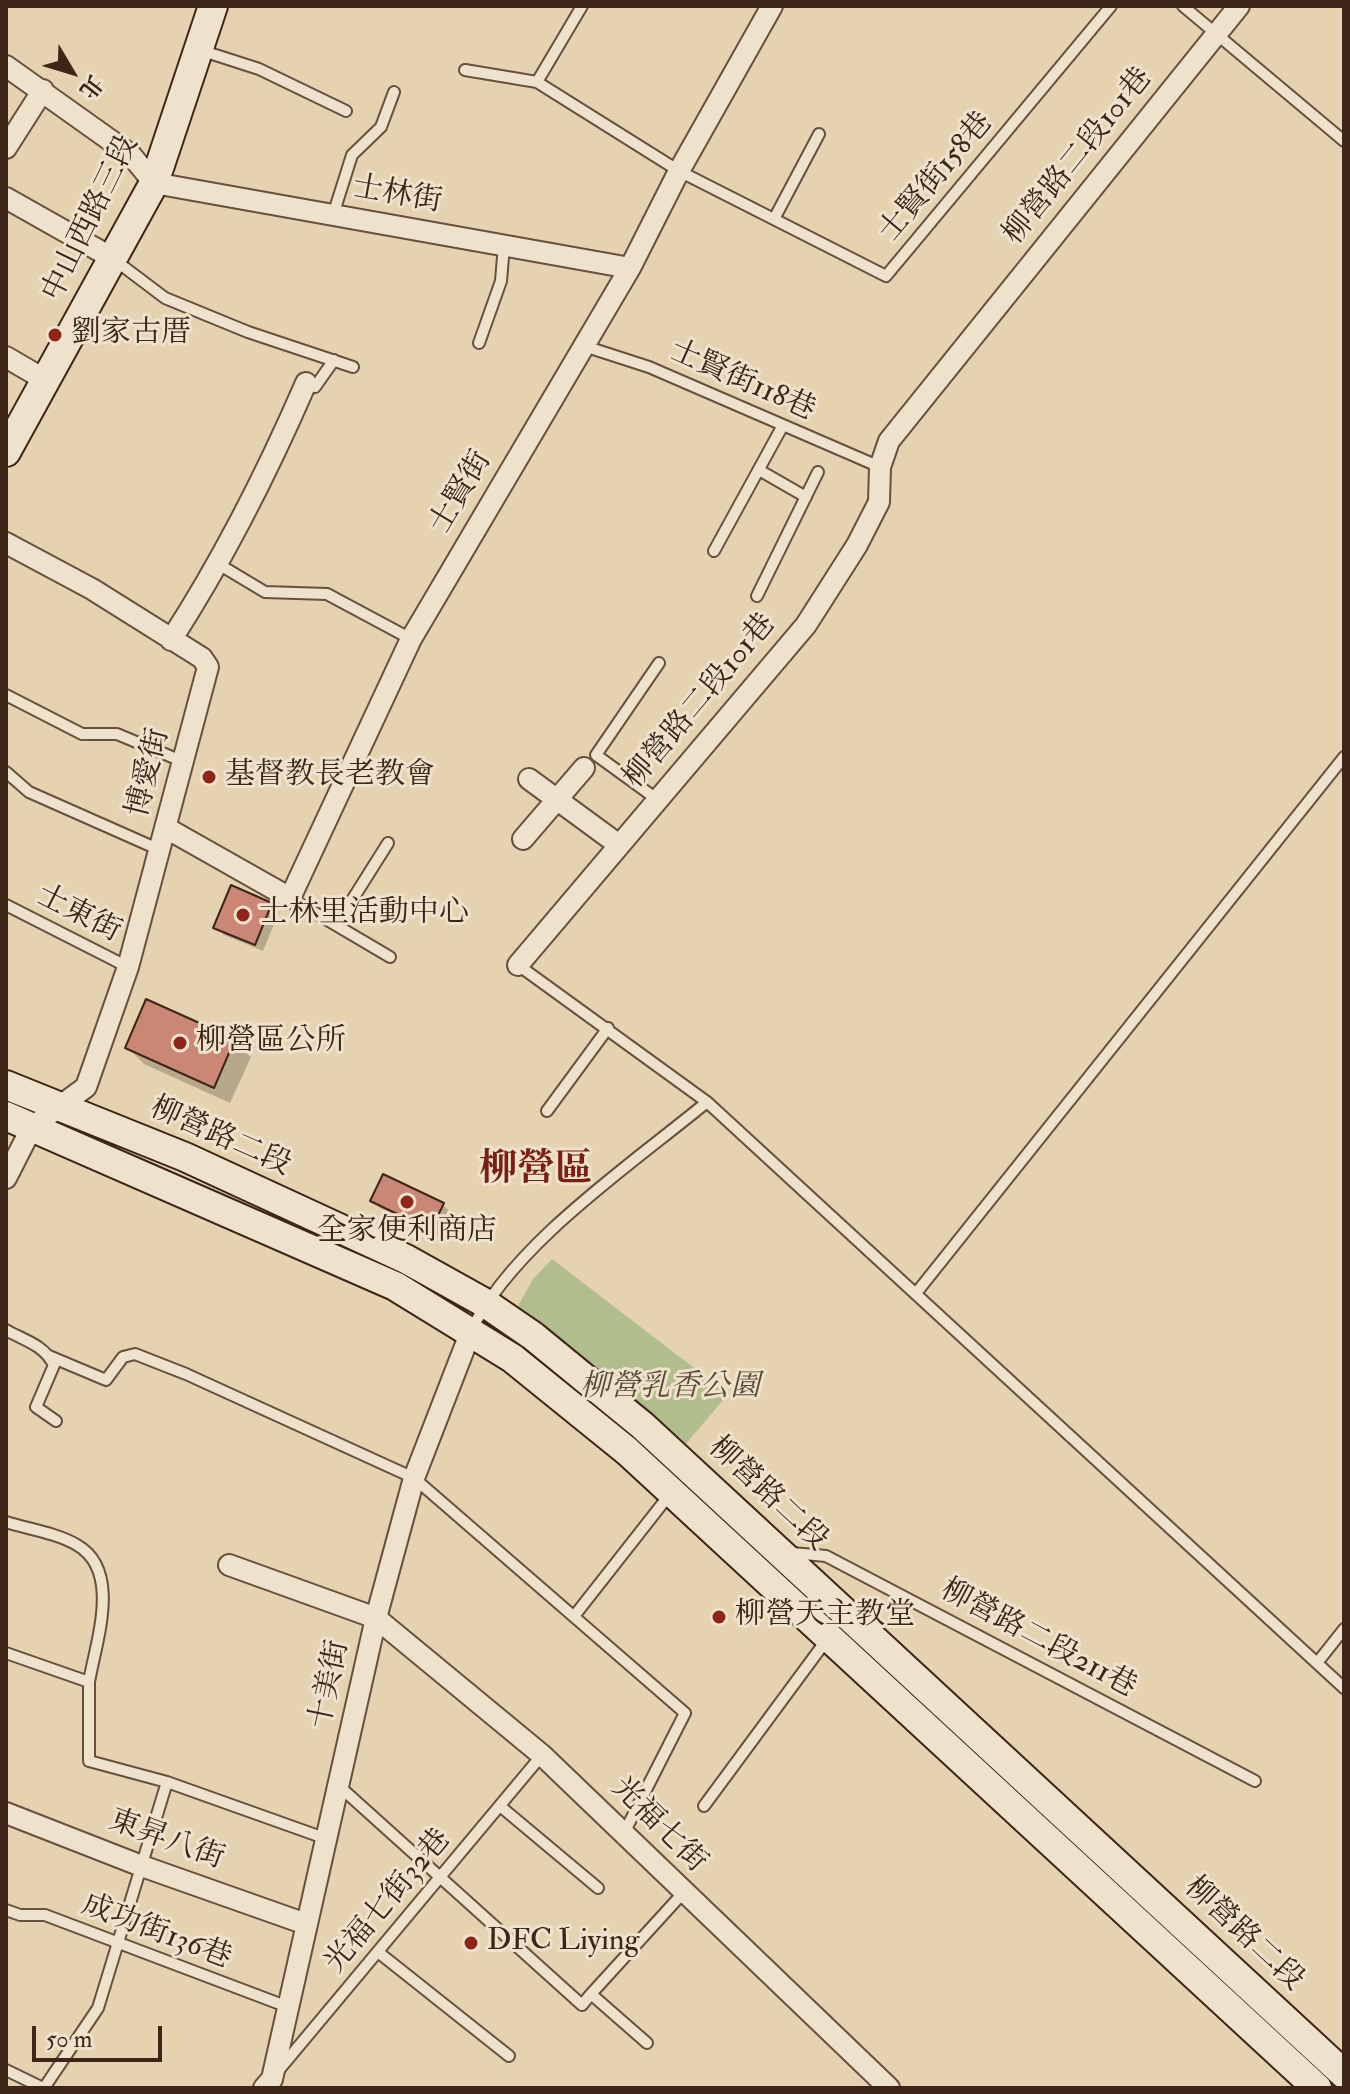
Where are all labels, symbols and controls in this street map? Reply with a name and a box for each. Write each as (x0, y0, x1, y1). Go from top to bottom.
north arrow (32, 32, 112, 112)
street label: 柳營路二段101巷 (997, 62, 1161, 252)
text: 北 (73, 69, 109, 104)
street label: 士賢街158巷 (872, 106, 1002, 250)
street label: 中山西路三段 (36, 130, 148, 308)
street label: 士林街 (350, 170, 444, 222)
place label: 劉家古厝 (71, 317, 191, 353)
marker: 劉家古厝 (46, 326, 64, 344)
street label: 士賢街118巷 (664, 334, 820, 430)
street label: 士賢街 (423, 445, 501, 541)
street label: 柳營路二段101巷 (618, 608, 784, 796)
street label: 博愛街 (122, 725, 178, 821)
place label: 基督教長老教會 (225, 759, 435, 795)
marker: 基督教長老教會 (200, 768, 218, 786)
street label: 士東街 (30, 879, 126, 951)
place label: 士林里活動中心 (259, 897, 469, 933)
marker: 士林里活動中心 (234, 906, 252, 924)
place label: 柳營區公所 (196, 1025, 346, 1061)
marker: 柳營區公所 (171, 1034, 189, 1052)
street label: 柳營路二段 (144, 1091, 296, 1185)
district label: 柳營區 (479, 1149, 593, 1195)
marker: 全家便利商店 (398, 1193, 416, 1211)
place label: 全家便利商店 (317, 1215, 497, 1251)
park label: 柳營乳香公園 (580, 1371, 760, 1407)
street label: 柳營路二段 (700, 1431, 834, 1559)
street label: 柳營路二段211巷 (934, 1573, 1142, 1707)
place label: 柳營天主教堂 (735, 1599, 915, 1635)
marker: 柳營天主教堂 (710, 1608, 728, 1626)
street label: 十美街 (304, 1637, 358, 1733)
street label: 光福七街 (603, 1771, 713, 1881)
street label: 東昇八街 (103, 1804, 229, 1878)
street label: 光福七街32巷 (318, 1823, 460, 1981)
street label: 柳營路二段 (1176, 1871, 1310, 1999)
street label: 成功街136巷 (76, 1888, 236, 1978)
place label: DFC Liying (487, 1925, 639, 1961)
marker: DFC Liying (462, 1934, 480, 1952)
scale bar (36, 2010, 166, 2060)
text: 50 m (46, 2024, 92, 2055)

